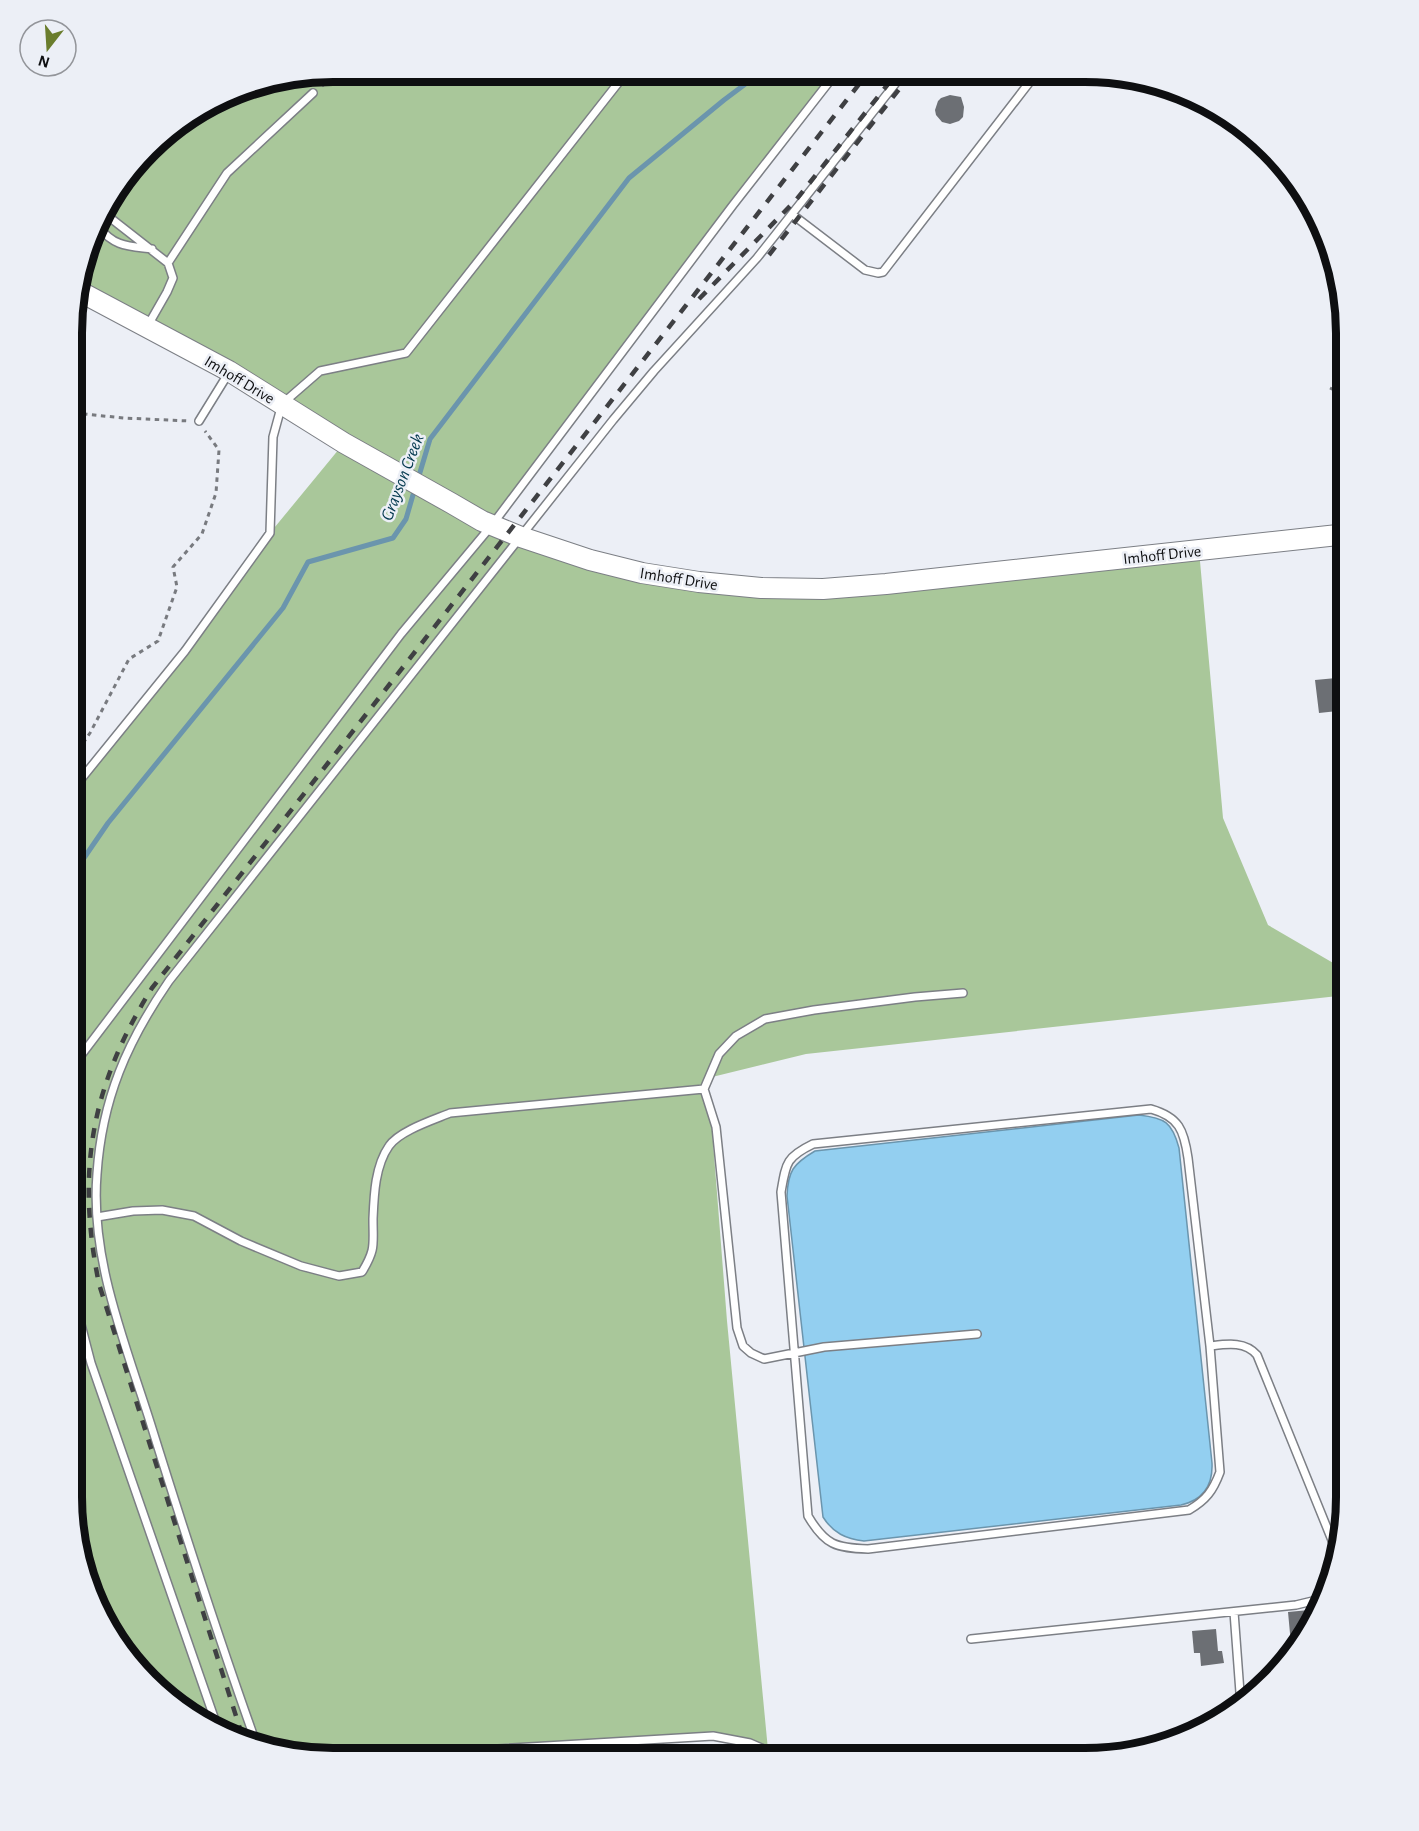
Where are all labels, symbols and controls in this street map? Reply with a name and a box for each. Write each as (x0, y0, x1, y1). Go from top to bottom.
north arrow (18, 18, 78, 78)
text: N (36, 52, 52, 71)
street label: Imhoff Drive (202, 353, 277, 407)
water label: Grayson Creek (378, 431, 428, 523)
street label: Imhoff Drive (1122, 543, 1202, 567)
street label: Imhoff Drive (639, 565, 719, 593)

